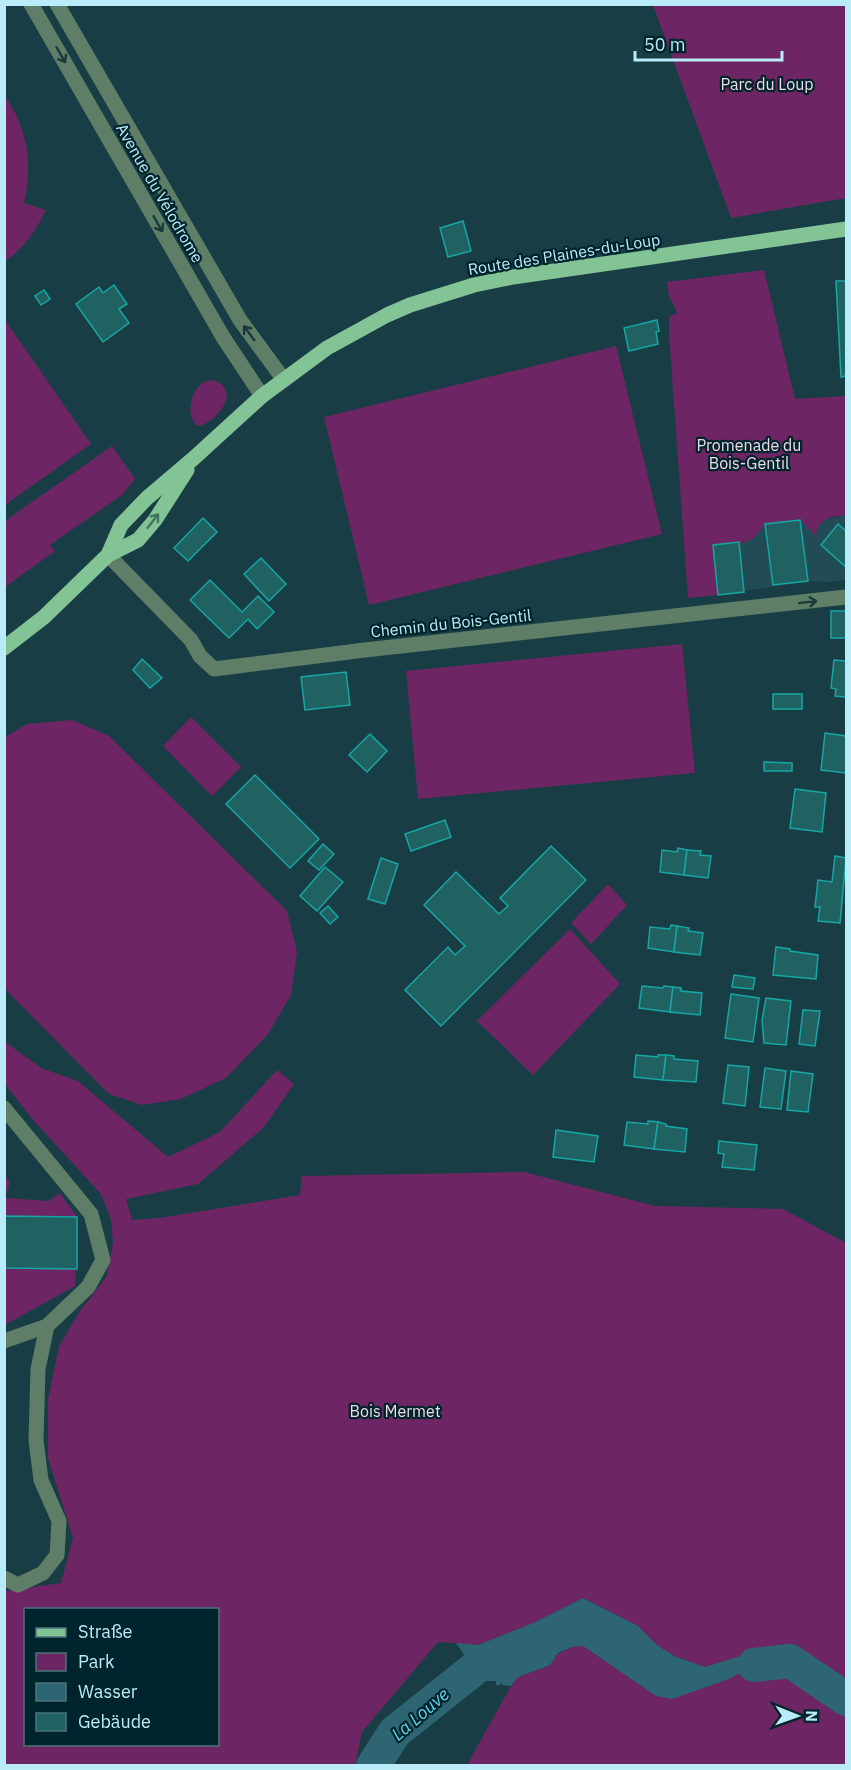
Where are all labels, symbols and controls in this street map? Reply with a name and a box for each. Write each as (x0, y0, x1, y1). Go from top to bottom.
scale bar (635, 24, 782, 62)
text: 50 m (644, 33, 686, 56)
one-way arrow (55, 46, 67, 63)
park label: Parc du Loup (720, 74, 814, 94)
street label: Avenue du Vélodrome (112, 120, 208, 266)
one-way arrow (152, 215, 164, 232)
street label: Route des Plaines-du-Loup (466, 229, 662, 279)
one-way arrow (243, 325, 256, 341)
park label: Promenade du Bois-Gentil (697, 435, 801, 473)
one-way arrow (147, 513, 160, 529)
one-way arrow (797, 596, 817, 607)
street label: Chemin du Bois-Gentil (370, 605, 532, 641)
park label: Bois Mermet (350, 1401, 441, 1421)
legend (24, 1608, 219, 1746)
text: Straße (78, 1620, 132, 1643)
text: Park (78, 1650, 115, 1673)
text: Wasser (78, 1680, 138, 1703)
water label: La Louve (386, 1683, 454, 1745)
north arrow (767, 1686, 827, 1746)
text: Gebäude (78, 1710, 151, 1733)
text: N (802, 1710, 822, 1722)

